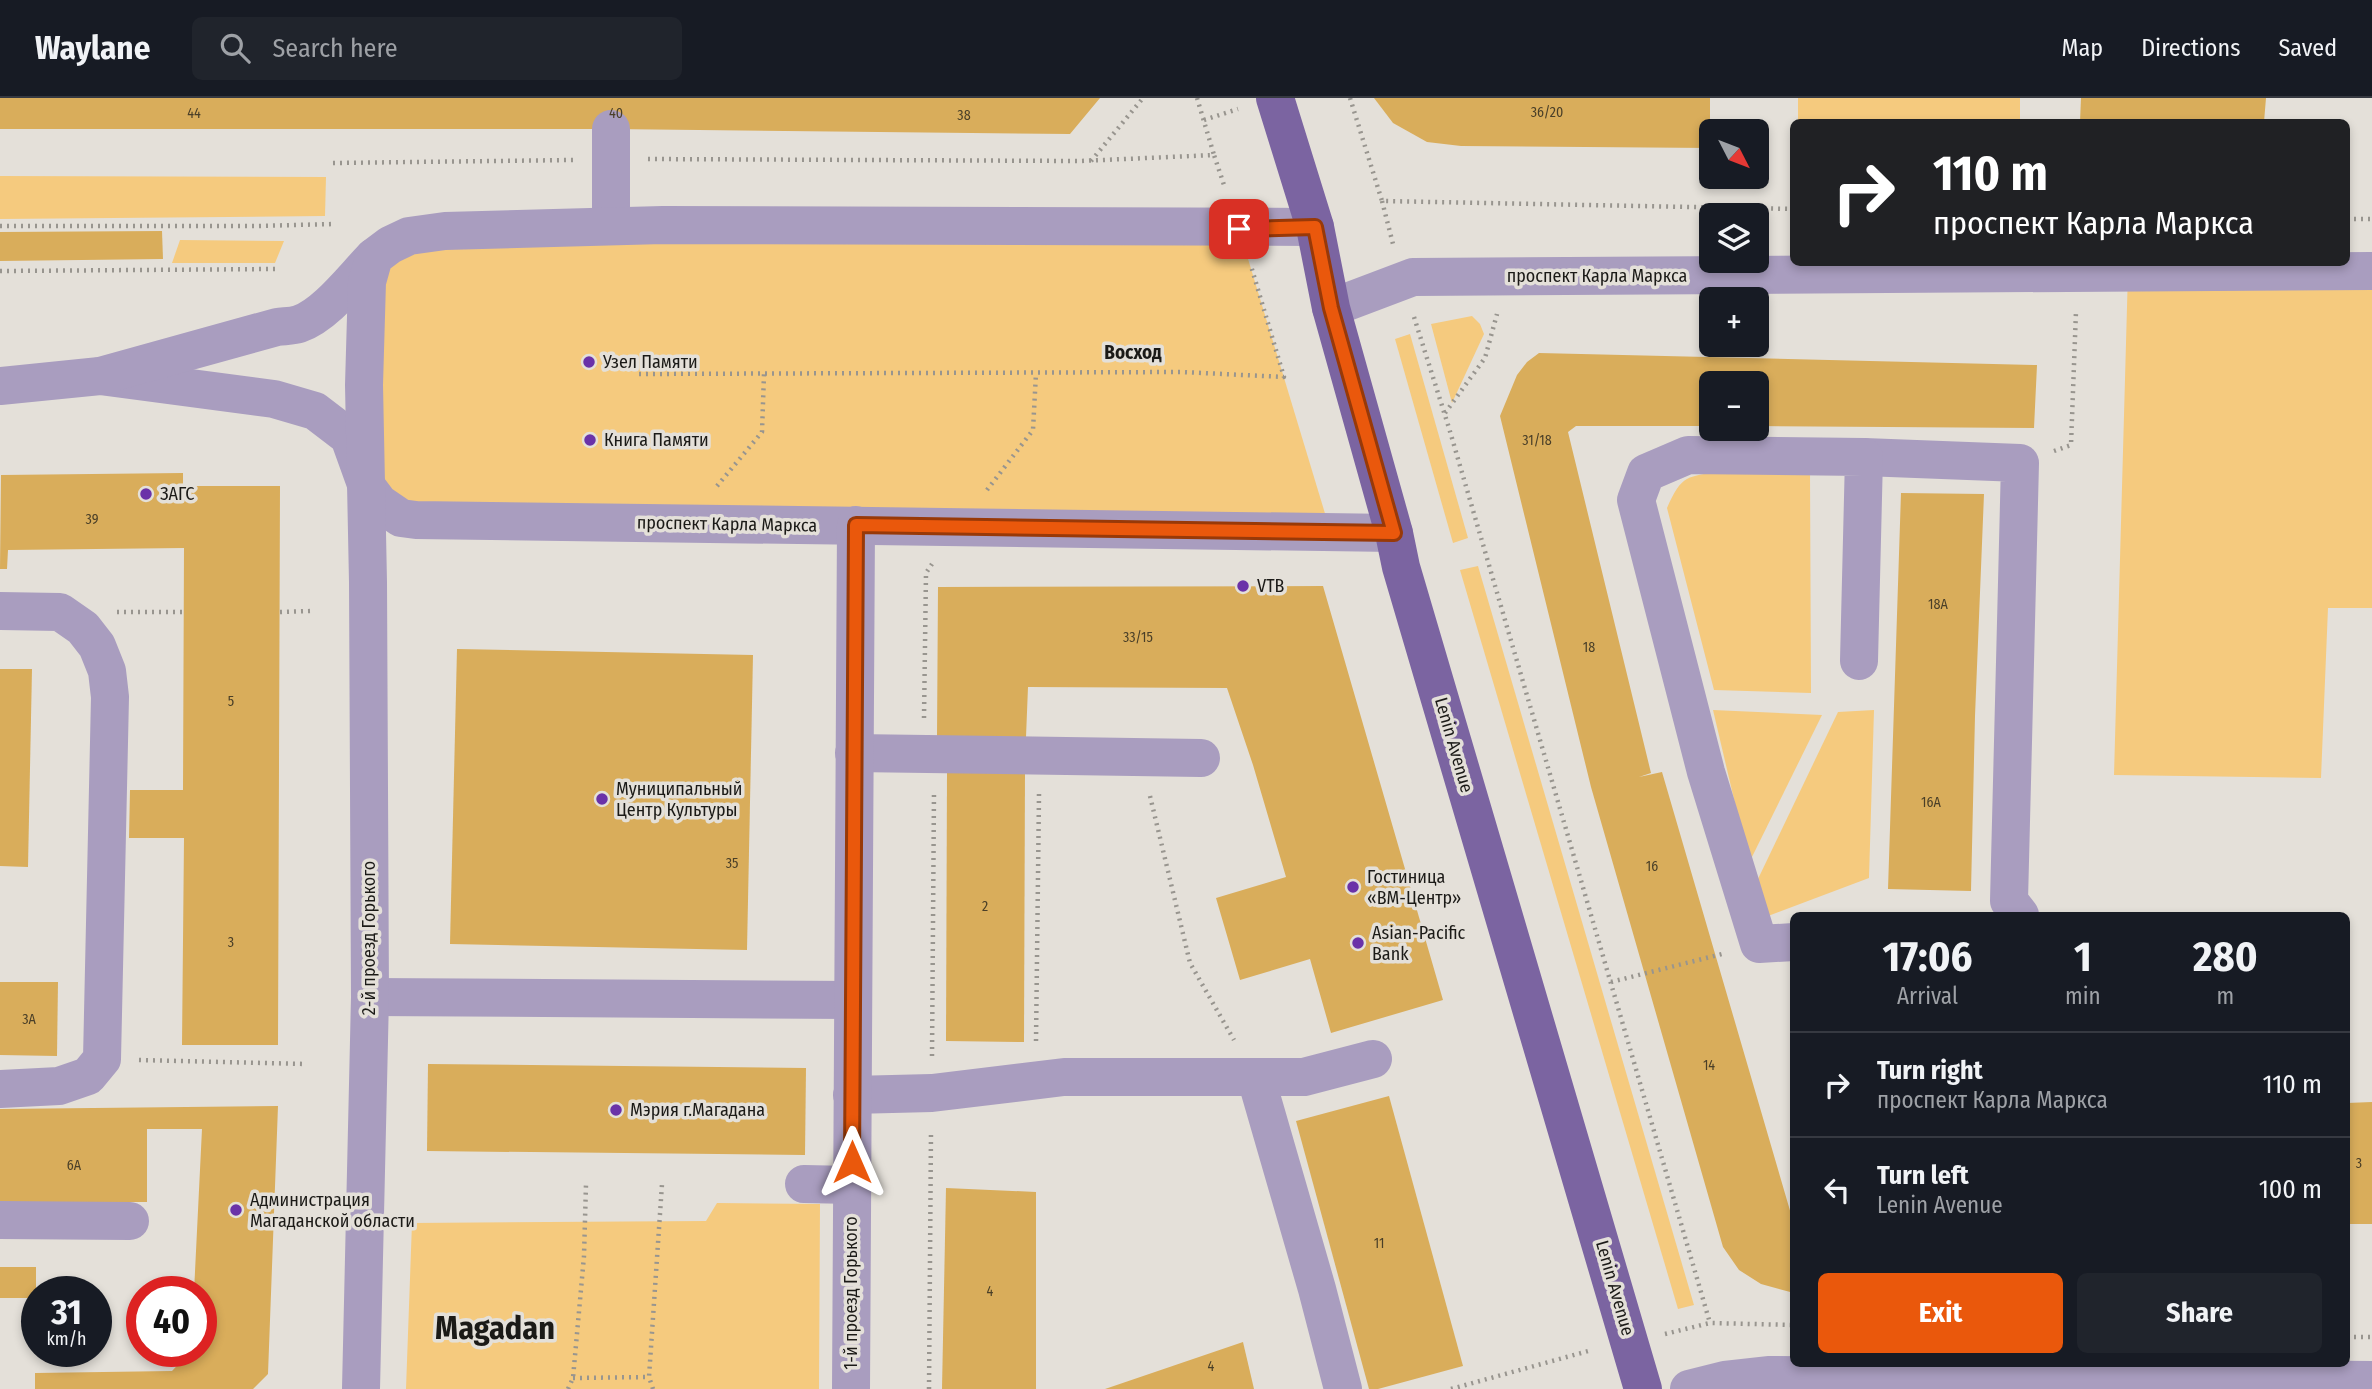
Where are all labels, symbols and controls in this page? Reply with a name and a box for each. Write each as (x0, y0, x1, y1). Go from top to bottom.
search box (192, 17, 682, 80)
text: Waylane (35, 28, 150, 68)
icon: search (216, 29, 254, 67)
text: Search here (272, 33, 398, 64)
text: Map (2062, 34, 2103, 62)
text: Directions (2141, 34, 2240, 62)
text: Saved (2278, 34, 2337, 62)
house number: 36/20 (1531, 104, 1563, 121)
house number: 44 (187, 105, 201, 122)
house number: 40 (609, 105, 623, 122)
house number: 38 (957, 107, 971, 124)
north arrow (1699, 119, 1769, 189)
map controls (1699, 119, 1769, 441)
text: 110 m (1933, 144, 2048, 203)
icon: right (1818, 147, 1909, 238)
pin (1209, 199, 1269, 259)
button: layers (1699, 203, 1769, 273)
text: проспект Карла Маркса (1933, 204, 2254, 242)
icon: arrive (1220, 210, 1258, 248)
street label: проспект Карла Маркса (1507, 265, 1687, 287)
button: + (1699, 287, 1769, 357)
district label: Восход (1104, 341, 1162, 364)
place label: Узел Памяти (602, 351, 698, 373)
marker: Узел Памяти (581, 354, 597, 370)
button: − (1699, 371, 1769, 441)
place label: Книга Памяти (604, 429, 709, 451)
marker: Книга Памяти (582, 432, 598, 448)
house number: 31/18 (1522, 432, 1552, 449)
place label: ЗАГС (160, 483, 194, 505)
marker: ЗАГС (138, 486, 154, 502)
house number: 39 (86, 511, 99, 528)
street label: проспект Карла Маркса (637, 511, 818, 537)
place label: VTB (1257, 575, 1284, 597)
marker: VTB (1235, 578, 1251, 594)
house number: 18А (1928, 596, 1949, 613)
house number: 33/15 (1123, 629, 1153, 646)
house number: 18 (1583, 639, 1595, 656)
house number: 5 (228, 693, 234, 710)
street label: Lenin Avenue (1430, 695, 1478, 795)
place label: Муниципальный Центр Культуры (616, 778, 742, 821)
marker: Муниципальный Центр Культуры (594, 791, 610, 807)
house number: 16А (1921, 794, 1942, 811)
house number: 35 (726, 855, 738, 872)
house number: 16 (1646, 858, 1658, 875)
street label: 2-й проезд Горького (358, 861, 380, 1015)
place label: Гостиница «ВМ-Центр» (1367, 866, 1461, 909)
marker: Гостиница «ВМ-Центр» (1345, 879, 1361, 895)
house number: 2 (982, 898, 988, 915)
place label: Asian-Pacific Bank (1372, 922, 1466, 965)
text: 17:06 (1882, 932, 1973, 982)
text: 1 (2074, 932, 2092, 982)
text: 280 (2193, 932, 2258, 982)
house number: 3 (228, 934, 234, 951)
marker: Asian-Pacific Bank (1350, 935, 1366, 951)
text: Arrival (1897, 982, 1958, 1010)
text: min (2065, 982, 2101, 1010)
text: m (2216, 982, 2234, 1010)
house number: 3А (22, 1011, 36, 1028)
text: Turn right (1877, 1055, 1983, 1086)
house number: 14 (1703, 1057, 1715, 1074)
icon: right (1818, 1066, 1856, 1104)
text: 110 m (2262, 1069, 2322, 1100)
text: проспект Карла Маркса (1877, 1086, 2108, 1114)
place label: Мэрия г.Магадана (630, 1099, 765, 1121)
marker: Мэрия г.Магадана (608, 1102, 624, 1118)
position arrow (815, 1125, 889, 1199)
house number: 3 (2356, 1155, 2362, 1172)
house number: 6А (67, 1157, 82, 1174)
text: Turn left (1877, 1160, 1969, 1191)
icon: left (1818, 1171, 1856, 1209)
text: 100 m (2259, 1174, 2322, 1205)
place label: Администрация Магаданской области (250, 1189, 415, 1232)
text: Lenin Avenue (1877, 1191, 2003, 1219)
marker: Администрация Магаданской области (228, 1202, 244, 1218)
street label: 1-й проезд Горького (840, 1216, 862, 1370)
house number: 11 (1374, 1235, 1384, 1252)
street label: Lenin Avenue (1591, 1238, 1639, 1338)
button: Exit (1818, 1273, 2063, 1353)
button: Share (2077, 1273, 2322, 1353)
speed limit sign: 40 (126, 1276, 217, 1367)
house number: 4 (987, 1283, 994, 1300)
text: 31 (51, 1291, 82, 1333)
district label: Magadan (435, 1309, 555, 1347)
text: km/h (46, 1328, 87, 1350)
house number: 4 (1208, 1358, 1215, 1375)

